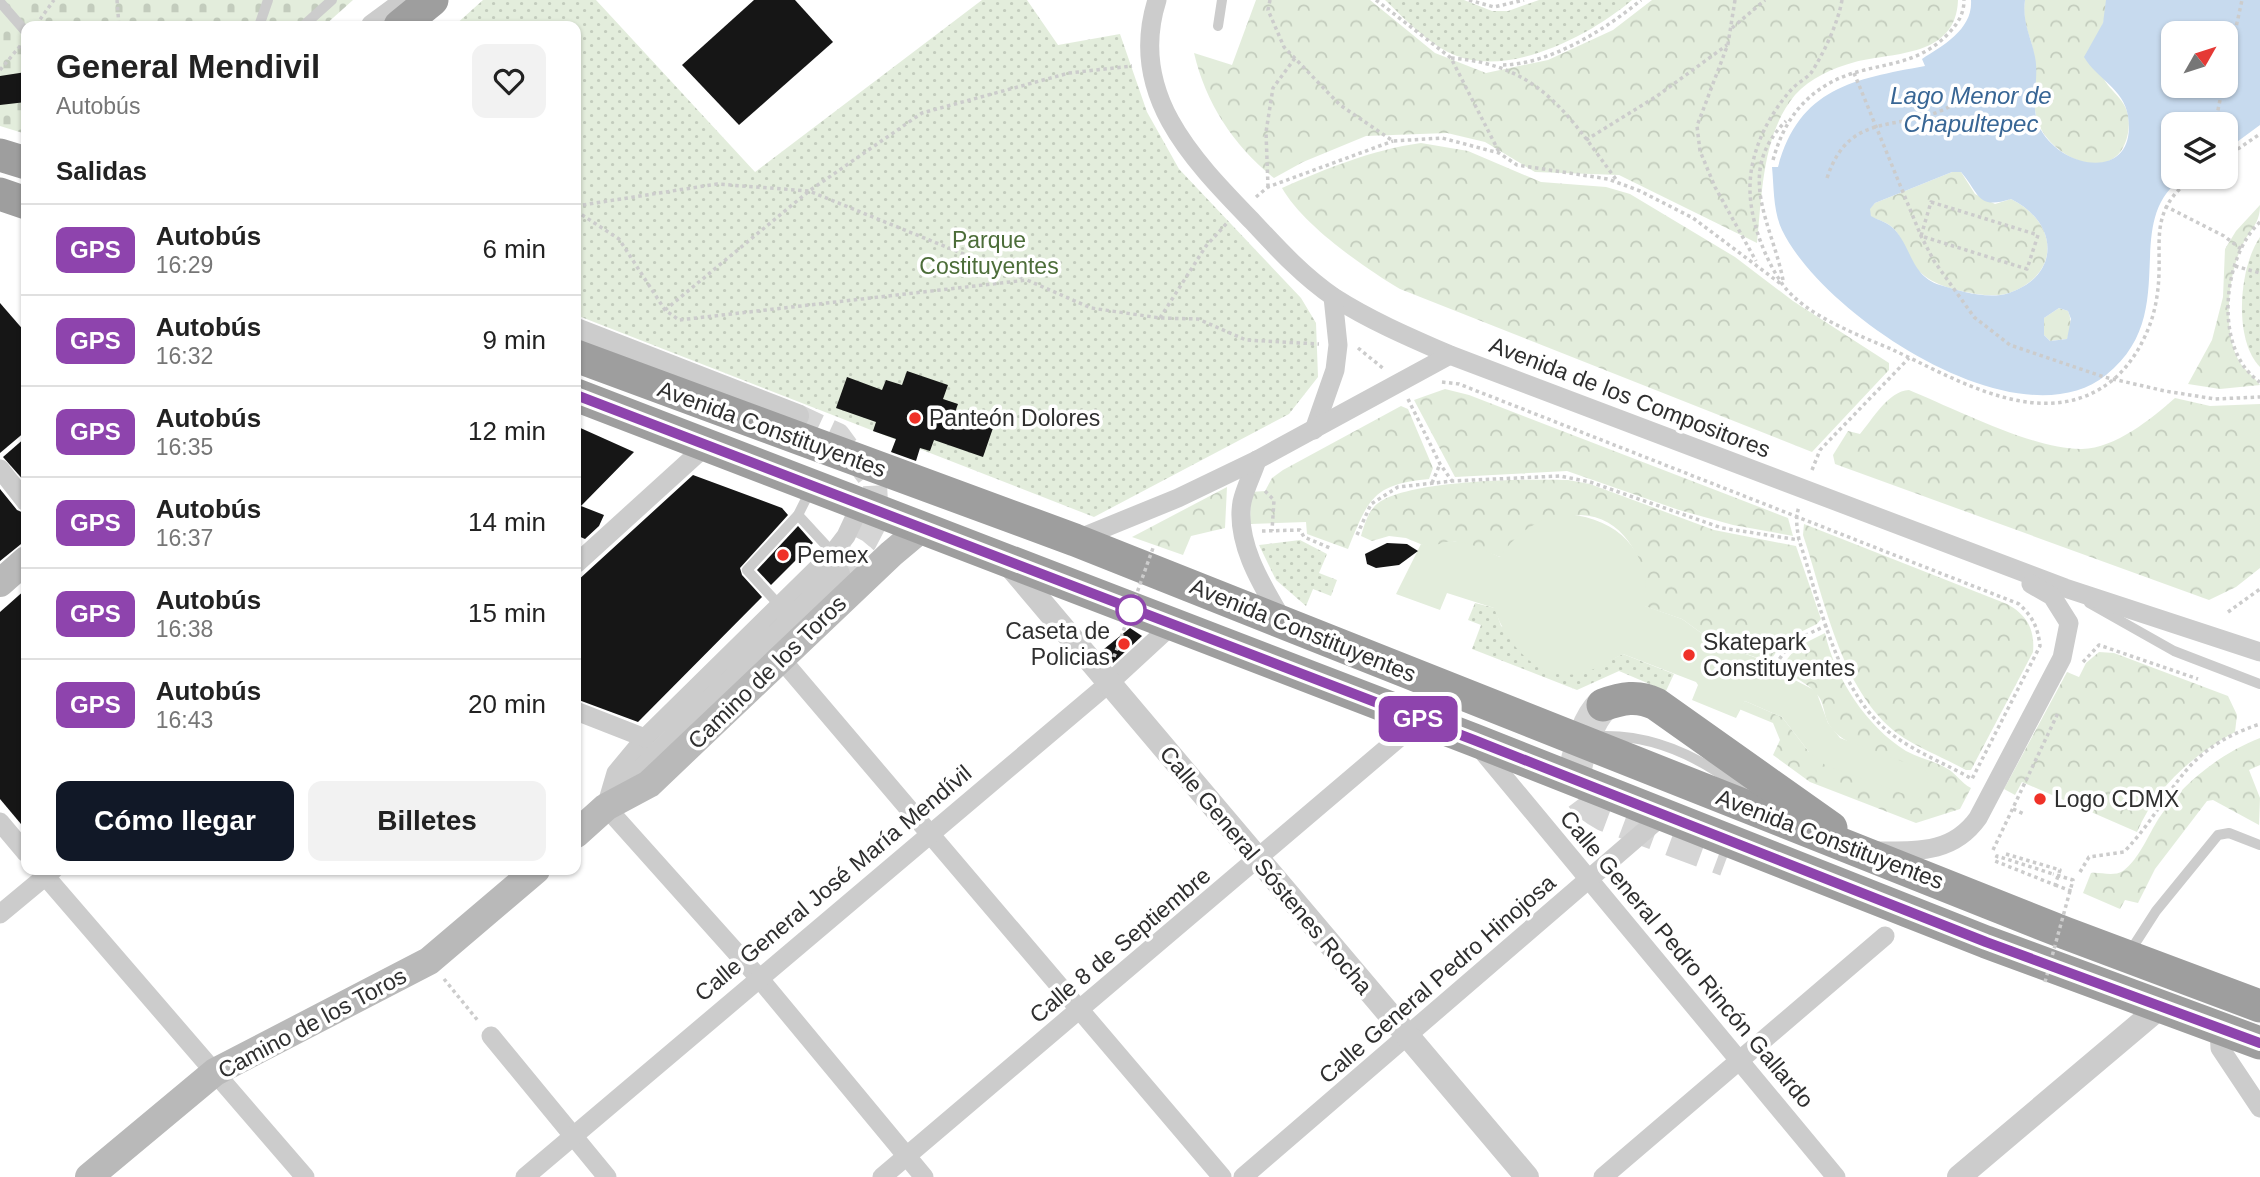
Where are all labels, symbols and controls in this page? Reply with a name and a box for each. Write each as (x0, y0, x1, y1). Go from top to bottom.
north arrow (2161, 21, 2238, 98)
map controls (2161, 21, 2238, 189)
button: heart (472, 44, 546, 118)
text: General Mendivil (56, 48, 320, 85)
water label: Lago Menor de Chapultepec (1890, 82, 2052, 137)
text: Autobús (56, 93, 140, 119)
button: layers (2161, 112, 2238, 189)
text: Salidas (56, 156, 147, 186)
text: Autobús (156, 221, 261, 251)
park label: Parque Costituyentes (919, 227, 1059, 279)
text: 6 min (482, 234, 546, 264)
text: GPS (70, 236, 121, 263)
text: 16:29 (156, 252, 213, 278)
text: Autobús (156, 312, 261, 342)
text: 9 min (482, 325, 546, 355)
text: GPS (70, 327, 121, 354)
street label: Avenida de los Compositores (1486, 331, 1774, 463)
text: 16:32 (156, 343, 213, 369)
street label: Avenida Constituyentes (654, 376, 890, 482)
text: Autobús (156, 403, 261, 433)
place label: Panteón Dolores (929, 405, 1100, 431)
marker: Panteón Dolores (907, 410, 923, 426)
text: 12 min (468, 416, 546, 446)
text: GPS (70, 418, 121, 445)
text: 16:35 (156, 434, 213, 460)
text: Autobús (156, 494, 261, 524)
text: 14 min (468, 507, 546, 537)
text: GPS (70, 509, 121, 536)
text: 16:37 (156, 525, 213, 551)
place label: Pemex (797, 542, 869, 568)
marker: Pemex (775, 547, 791, 563)
street label: Avenida Constituyentes (1186, 573, 1420, 687)
text: Autobús (156, 585, 261, 615)
street label: Camino de los Toros (683, 590, 851, 754)
unlabelled marker (1116, 595, 1146, 625)
text: 15 min (468, 598, 546, 628)
text: GPS (70, 600, 121, 627)
text: 16:38 (156, 616, 213, 642)
place label: Caseta de Policias (1005, 618, 1110, 670)
place label: Skatepark Constituyentes (1703, 629, 1855, 681)
marker: Caseta de Policias (1116, 636, 1132, 652)
marker: Skatepark Constituyentes (1681, 647, 1697, 663)
text: Autobús (156, 676, 261, 706)
text: 20 min (468, 689, 546, 719)
text: GPS (70, 691, 121, 718)
line badge: GPS (1378, 696, 1458, 742)
text: GPS (1393, 705, 1443, 732)
text: 16:43 (156, 707, 213, 733)
street label: Calle General Sóstenes Rocha (1155, 741, 1378, 999)
street label: Calle General José María Mendívil (690, 760, 976, 1006)
button: Cómo llegar (56, 781, 294, 861)
button: Billetes (308, 781, 546, 861)
street label: Avenida Constituyentes (1713, 784, 1947, 894)
place label: Logo CDMX (2054, 786, 2179, 812)
marker: Logo CDMX (2032, 791, 2048, 807)
street label: Calle General Pedro Rincón Gallardo (1555, 805, 1819, 1113)
street label: Calle 8 de Septiembre (1024, 862, 1216, 1028)
street label: Calle General Pedro Hinojosa (1314, 869, 1561, 1089)
street label: Camino de los Toros (214, 962, 410, 1084)

